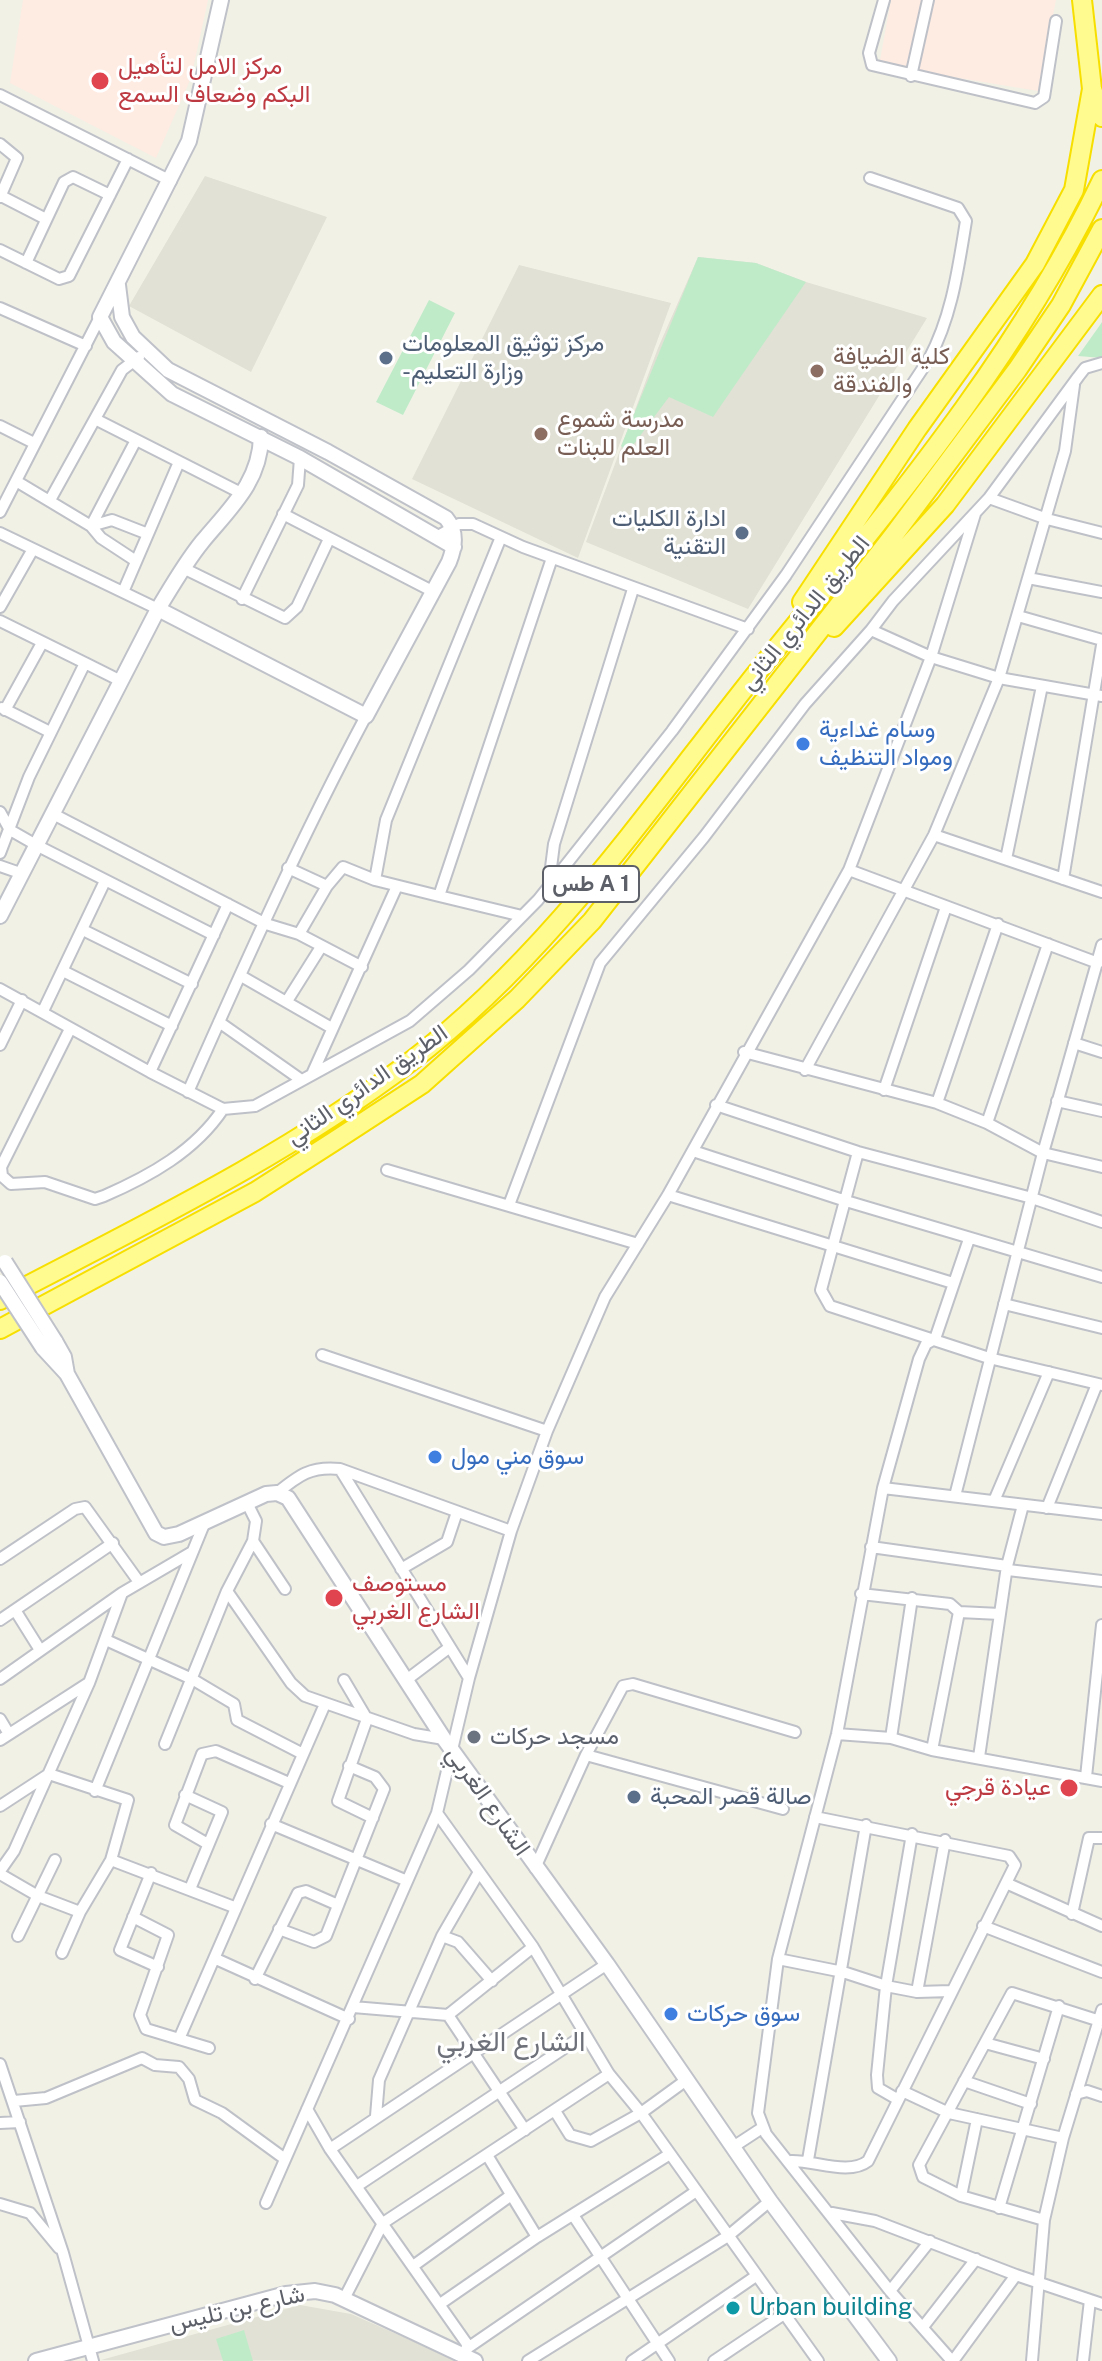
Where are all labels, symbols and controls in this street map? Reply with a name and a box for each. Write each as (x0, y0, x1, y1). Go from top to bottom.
place label: مركز الامل لتأهيل البكم وضعاف السمع (118, 53, 310, 109)
marker: مركز الامل لتأهيل البكم وضعاف السمع (89, 70, 111, 92)
place label: مركز توثيق المعلومات -وزارة التعليم (402, 330, 604, 386)
place label: كلية الضيافة والفندقة (833, 343, 950, 399)
marker: مركز توثيق المعلومات -وزارة التعليم (377, 349, 395, 367)
marker: كلية الضيافة والفندقة (808, 362, 826, 380)
place label: مدرسة شموع العلم للبنات (557, 406, 684, 462)
marker: مدرسة شموع العلم للبنات (532, 425, 550, 443)
place label: ادارة الكليات التقنية (612, 505, 726, 561)
marker: ادارة الكليات التقنية (733, 524, 751, 542)
street label: الطريق الدائري الثاني (734, 530, 876, 696)
place label: وسام غداءية ومواد التنظيف (819, 716, 953, 772)
marker: وسام غداءية ومواد التنظيف (794, 735, 812, 753)
road number: طس A 1 (543, 866, 639, 902)
street label: الطريق الدائري الثاني (281, 1019, 453, 1151)
place label: سوق مني مول (451, 1443, 584, 1471)
marker: سوق مني مول (426, 1448, 444, 1466)
place label: مستوصف الشارع الغربي (352, 1570, 480, 1626)
marker: مستوصف الشارع الغربي (323, 1587, 345, 1609)
place label: مسجد حركات (490, 1723, 619, 1751)
marker: مسجد حركات (465, 1728, 483, 1746)
street label: الشارع الغربي (440, 1740, 536, 1862)
place label: عيادة قرجي (945, 1774, 1051, 1802)
marker: عيادة قرجي (1058, 1777, 1080, 1799)
place label: صالة قصر المحبة (650, 1783, 812, 1811)
marker: صالة قصر المحبة (625, 1788, 643, 1806)
place label: سوق حركات (687, 2000, 800, 2028)
marker: سوق حركات (662, 2005, 680, 2023)
district label: الشارع الغربي (437, 2025, 585, 2059)
street label: شارع بن تليس (166, 2279, 308, 2339)
place label: Urban building (749, 2294, 913, 2322)
marker: Urban building (724, 2299, 742, 2317)

